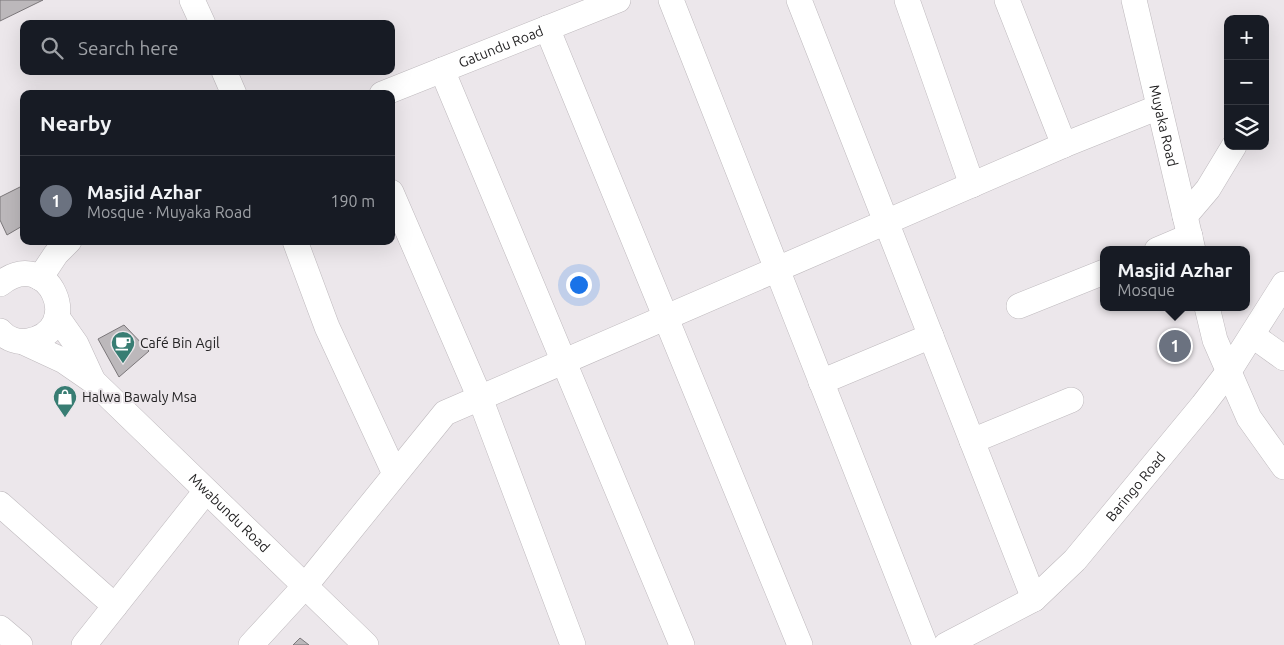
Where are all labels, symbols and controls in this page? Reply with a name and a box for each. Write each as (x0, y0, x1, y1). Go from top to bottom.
map controls (1224, 15, 1269, 150)
button: + (1224, 15, 1269, 60)
search box (20, 20, 395, 75)
street label: Gatundu Road (456, 23, 546, 71)
icon: search (38, 34, 66, 62)
text: Search here (78, 37, 178, 59)
button: − (1224, 60, 1269, 105)
street label: Muyaka Road (1146, 83, 1181, 168)
button: layers (1224, 105, 1269, 150)
text: Nearby (40, 111, 111, 135)
text: Masjid Azhar (87, 181, 202, 203)
text: 1 (51, 192, 61, 210)
text: 190 m (330, 192, 375, 210)
text: Mosque · Muyaka Road (87, 203, 252, 221)
popup (1100, 246, 1250, 311)
text: Masjid Azhar (1118, 259, 1232, 281)
your location (566, 272, 592, 298)
text: Mosque (1118, 281, 1175, 299)
pin: 1 (1159, 327, 1191, 365)
cafe icon: Café Bin Agil (110, 330, 136, 364)
place label: Café Bin Agil (140, 335, 220, 351)
shop icon: Halwa Bawaly Msa (52, 384, 78, 418)
place label: Halwa Bawaly Msa (82, 389, 197, 405)
street label: Baringo Road (1102, 449, 1169, 524)
street label: Mwabundu Road (186, 470, 273, 555)

